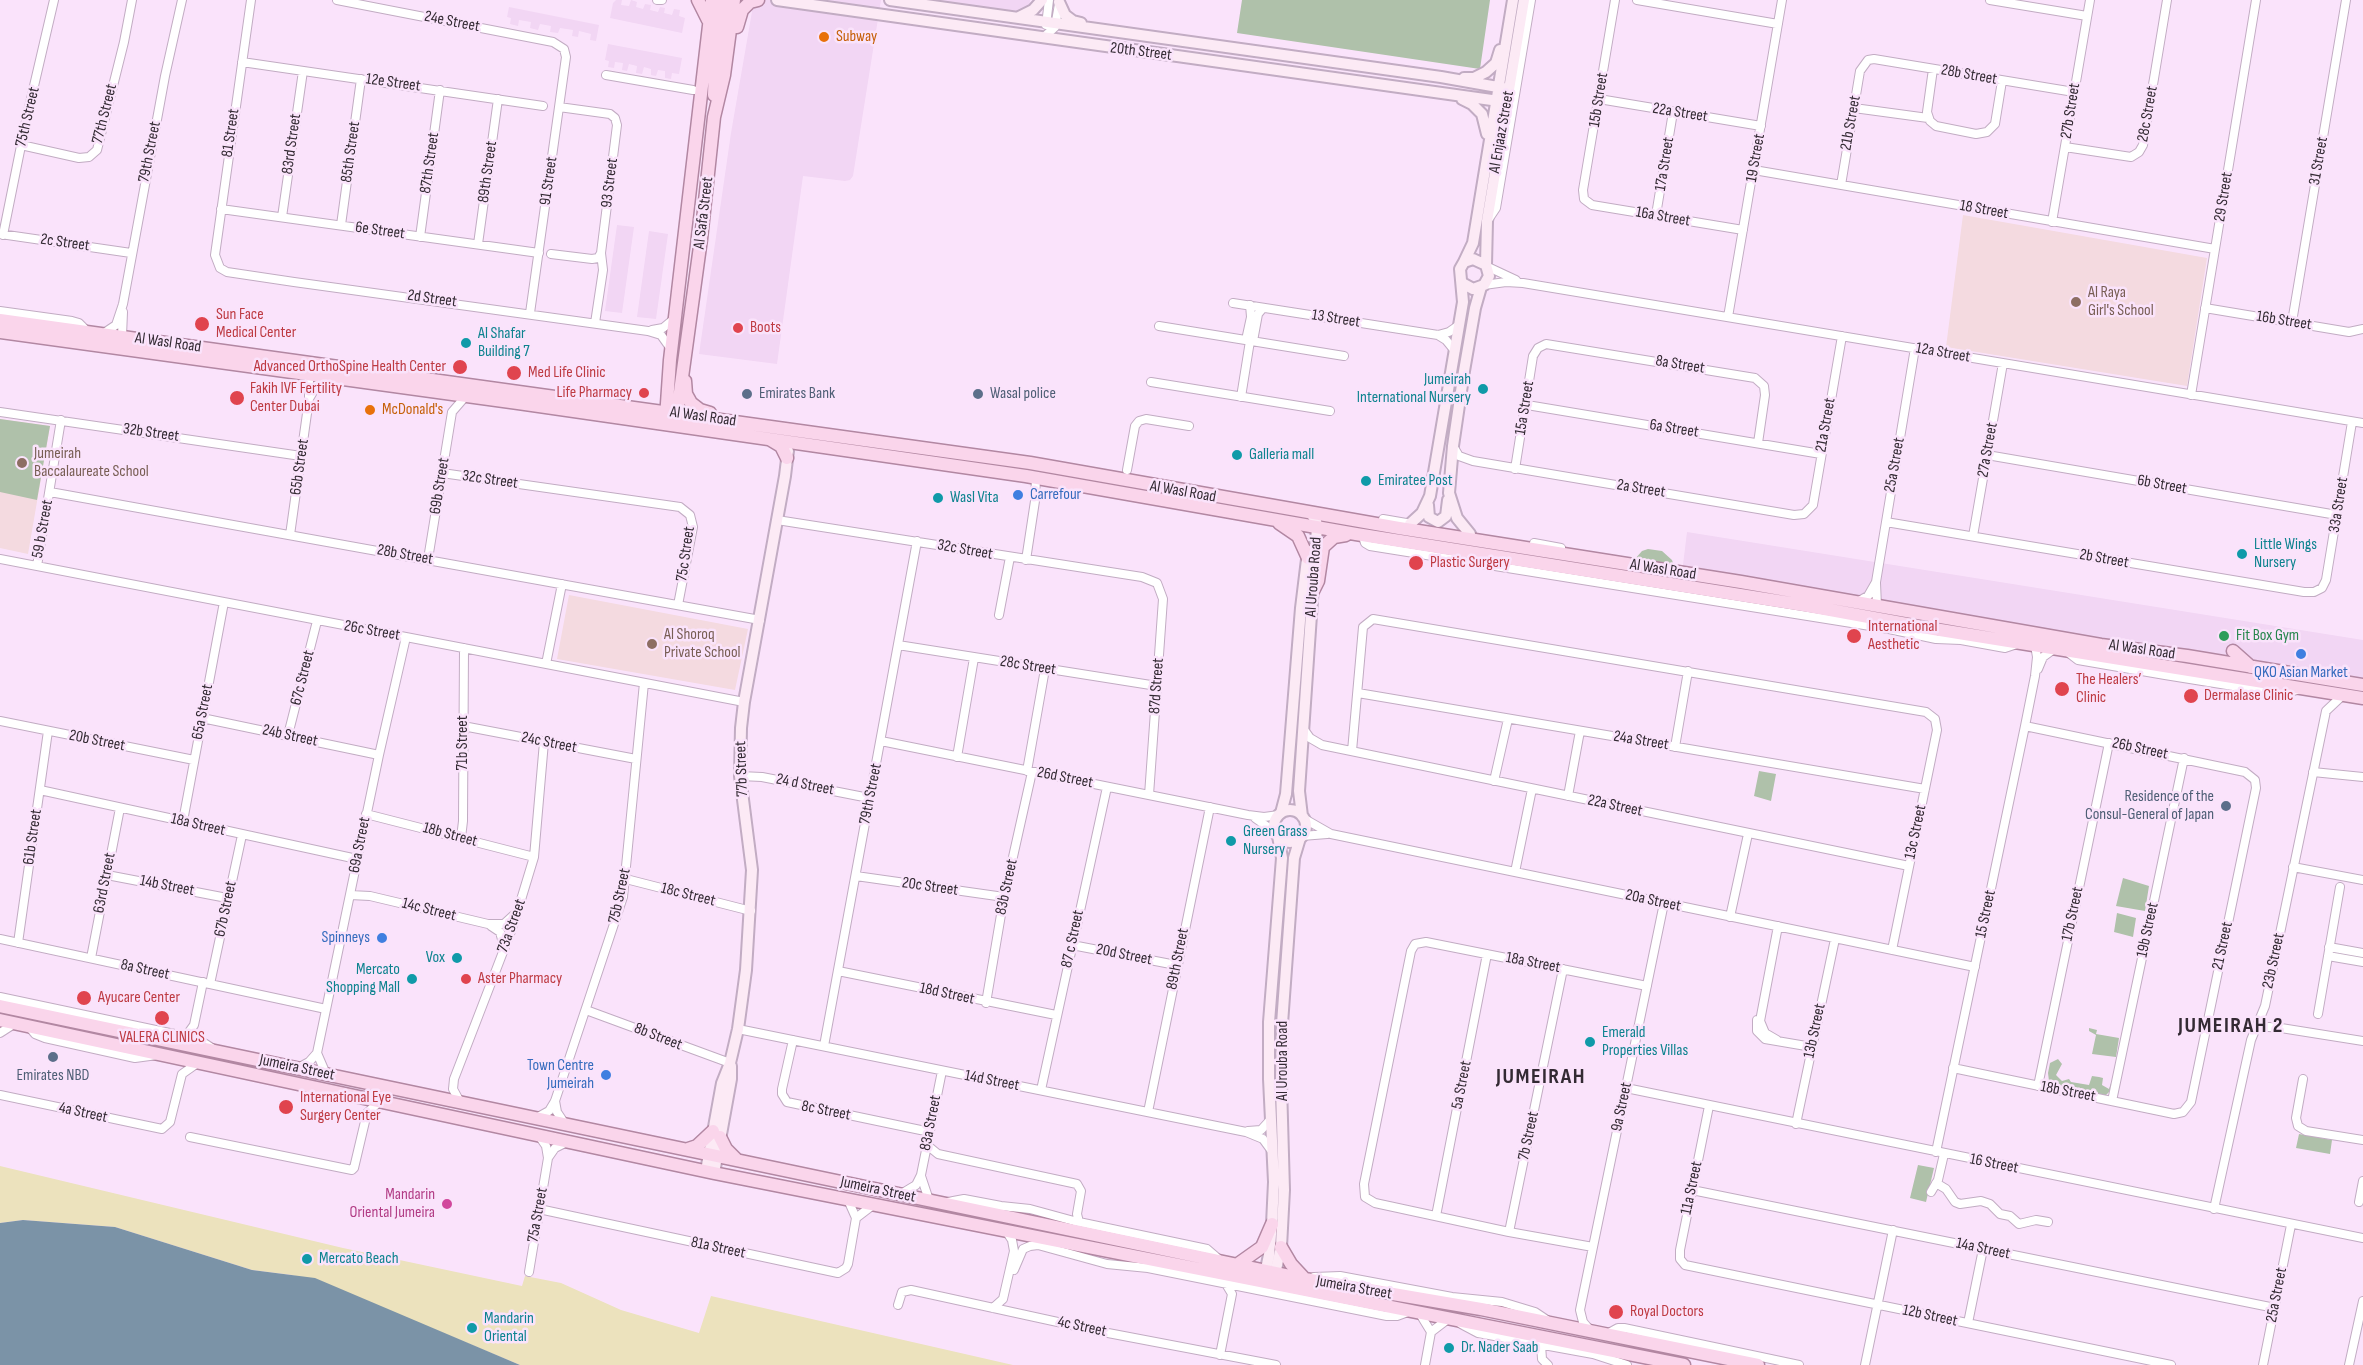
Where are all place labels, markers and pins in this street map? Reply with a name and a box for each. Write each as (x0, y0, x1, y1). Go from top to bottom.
place label: Subway (836, 27, 877, 47)
marker: Subway (817, 30, 831, 44)
place label: Al Raya Girl's School (2088, 283, 2154, 321)
marker: Al Raya Girl's School (2069, 295, 2083, 309)
place label: Sun Face Medical Center (216, 305, 296, 343)
marker: Sun Face Medical Center (193, 315, 211, 333)
place label: Boots (750, 318, 781, 338)
marker: Boots (731, 321, 745, 335)
place label: Al Shafar Building 7 (478, 324, 530, 362)
marker: Al Shafar Building 7 (459, 336, 473, 350)
place label: Advanced OrthoSpine Health Center (254, 357, 446, 377)
marker: Advanced OrthoSpine Health Center (451, 358, 469, 376)
place label: Med Life Clinic (528, 363, 606, 383)
marker: Med Life Clinic (505, 364, 523, 382)
place label: Jumeirah International Nursery (1357, 370, 1471, 408)
place label: Fakih IVF Fertility Center Dubai (250, 379, 342, 417)
marker: Jumeirah International Nursery (1476, 382, 1490, 396)
place label: Life Pharmacy (557, 383, 632, 403)
place label: Emirates Bank (759, 384, 835, 404)
place label: Wasal police (990, 384, 1056, 404)
marker: Life Pharmacy (637, 386, 651, 400)
marker: Emirates Bank (740, 387, 754, 401)
marker: Wasal police (971, 387, 985, 401)
marker: Fakih IVF Fertility Center Dubai (228, 389, 246, 407)
place label: McDonald's (382, 400, 443, 420)
marker: McDonald's (363, 403, 377, 417)
place label: Jumeirah Baccalaureate School (34, 444, 149, 482)
place label: Galleria mall (1249, 445, 1314, 465)
marker: Galleria mall (1230, 448, 1244, 462)
marker: Jumeirah Baccalaureate School (15, 456, 29, 470)
place label: Emiratee Post (1378, 471, 1453, 491)
marker: Emiratee Post (1359, 474, 1373, 488)
place label: Carrefour (1030, 485, 1081, 505)
place label: Wasl Vita (950, 488, 999, 508)
marker: Carrefour (1011, 488, 1025, 502)
marker: Wasl Vita (931, 491, 945, 505)
place label: Little Wings Nursery (2254, 535, 2317, 573)
marker: Little Wings Nursery (2235, 547, 2249, 561)
place label: Plastic Surgery (1430, 553, 1510, 573)
marker: Plastic Surgery (1407, 554, 1425, 572)
place label: International Aesthetic (1868, 617, 1937, 655)
place label: Al Shoroq Private School (664, 625, 741, 663)
place label: Fit Box Gym (2236, 626, 2299, 646)
marker: International Aesthetic (1845, 627, 1863, 645)
marker: Fit Box Gym (2217, 629, 2231, 643)
marker: Al Shoroq Private School (645, 637, 659, 651)
marker: QKO Asian Market (2294, 647, 2308, 661)
place label: QKO Asian Market (2254, 663, 2348, 683)
place label: The Healers’ Clinic (2076, 670, 2142, 708)
marker: The Healers’ Clinic (2053, 680, 2071, 698)
place label: Dermalase Clinic (2204, 686, 2293, 706)
marker: Dermalase Clinic (2182, 687, 2200, 705)
place label: Residence of the Consul-General of Japan (2085, 787, 2214, 825)
marker: Residence of the Consul-General of Japan (2219, 799, 2233, 813)
place label: Green Grass Nursery (1243, 822, 1307, 860)
marker: Green Grass Nursery (1224, 834, 1238, 848)
place label: Spinneys (322, 928, 370, 948)
marker: Spinneys (375, 931, 389, 945)
place label: Vox (426, 948, 445, 968)
marker: Vox (450, 951, 464, 965)
place label: Mercato Shopping Mall (326, 960, 400, 998)
place label: Aster Pharmacy (478, 969, 562, 989)
marker: Mercato Shopping Mall (405, 972, 419, 986)
marker: Aster Pharmacy (459, 972, 473, 986)
place label: Ayucare Center (98, 988, 180, 1008)
marker: Ayucare Center (75, 989, 93, 1007)
marker: VALERA CLINICS (153, 1009, 171, 1027)
place label: Emerald Properties Villas (1602, 1023, 1688, 1061)
place label: VALERA CLINICS (119, 1028, 205, 1048)
marker: Emerald Properties Villas (1583, 1035, 1597, 1049)
marker: Emirates NBD (46, 1050, 60, 1064)
place label: Town Centre Jumeirah (527, 1056, 594, 1094)
place label: Emirates NBD (17, 1066, 89, 1086)
marker: Town Centre Jumeirah (599, 1068, 613, 1082)
place label: International Eye Surgery Center (300, 1088, 391, 1126)
marker: International Eye Surgery Center (277, 1098, 295, 1116)
place label: Mandarin Oriental Jumeira (350, 1185, 435, 1223)
marker: Mandarin Oriental Jumeira (440, 1197, 454, 1211)
place label: Mercato Beach (319, 1249, 399, 1269)
marker: Mercato Beach (300, 1252, 314, 1266)
place label: Royal Doctors (1630, 1302, 1704, 1322)
marker: Royal Doctors (1607, 1303, 1625, 1321)
place label: Mandarin Oriental (484, 1309, 534, 1347)
marker: Mandarin Oriental (465, 1321, 479, 1335)
place label: Dr. Nader Saab (1461, 1338, 1538, 1358)
marker: Dr. Nader Saab (1442, 1341, 1456, 1355)

